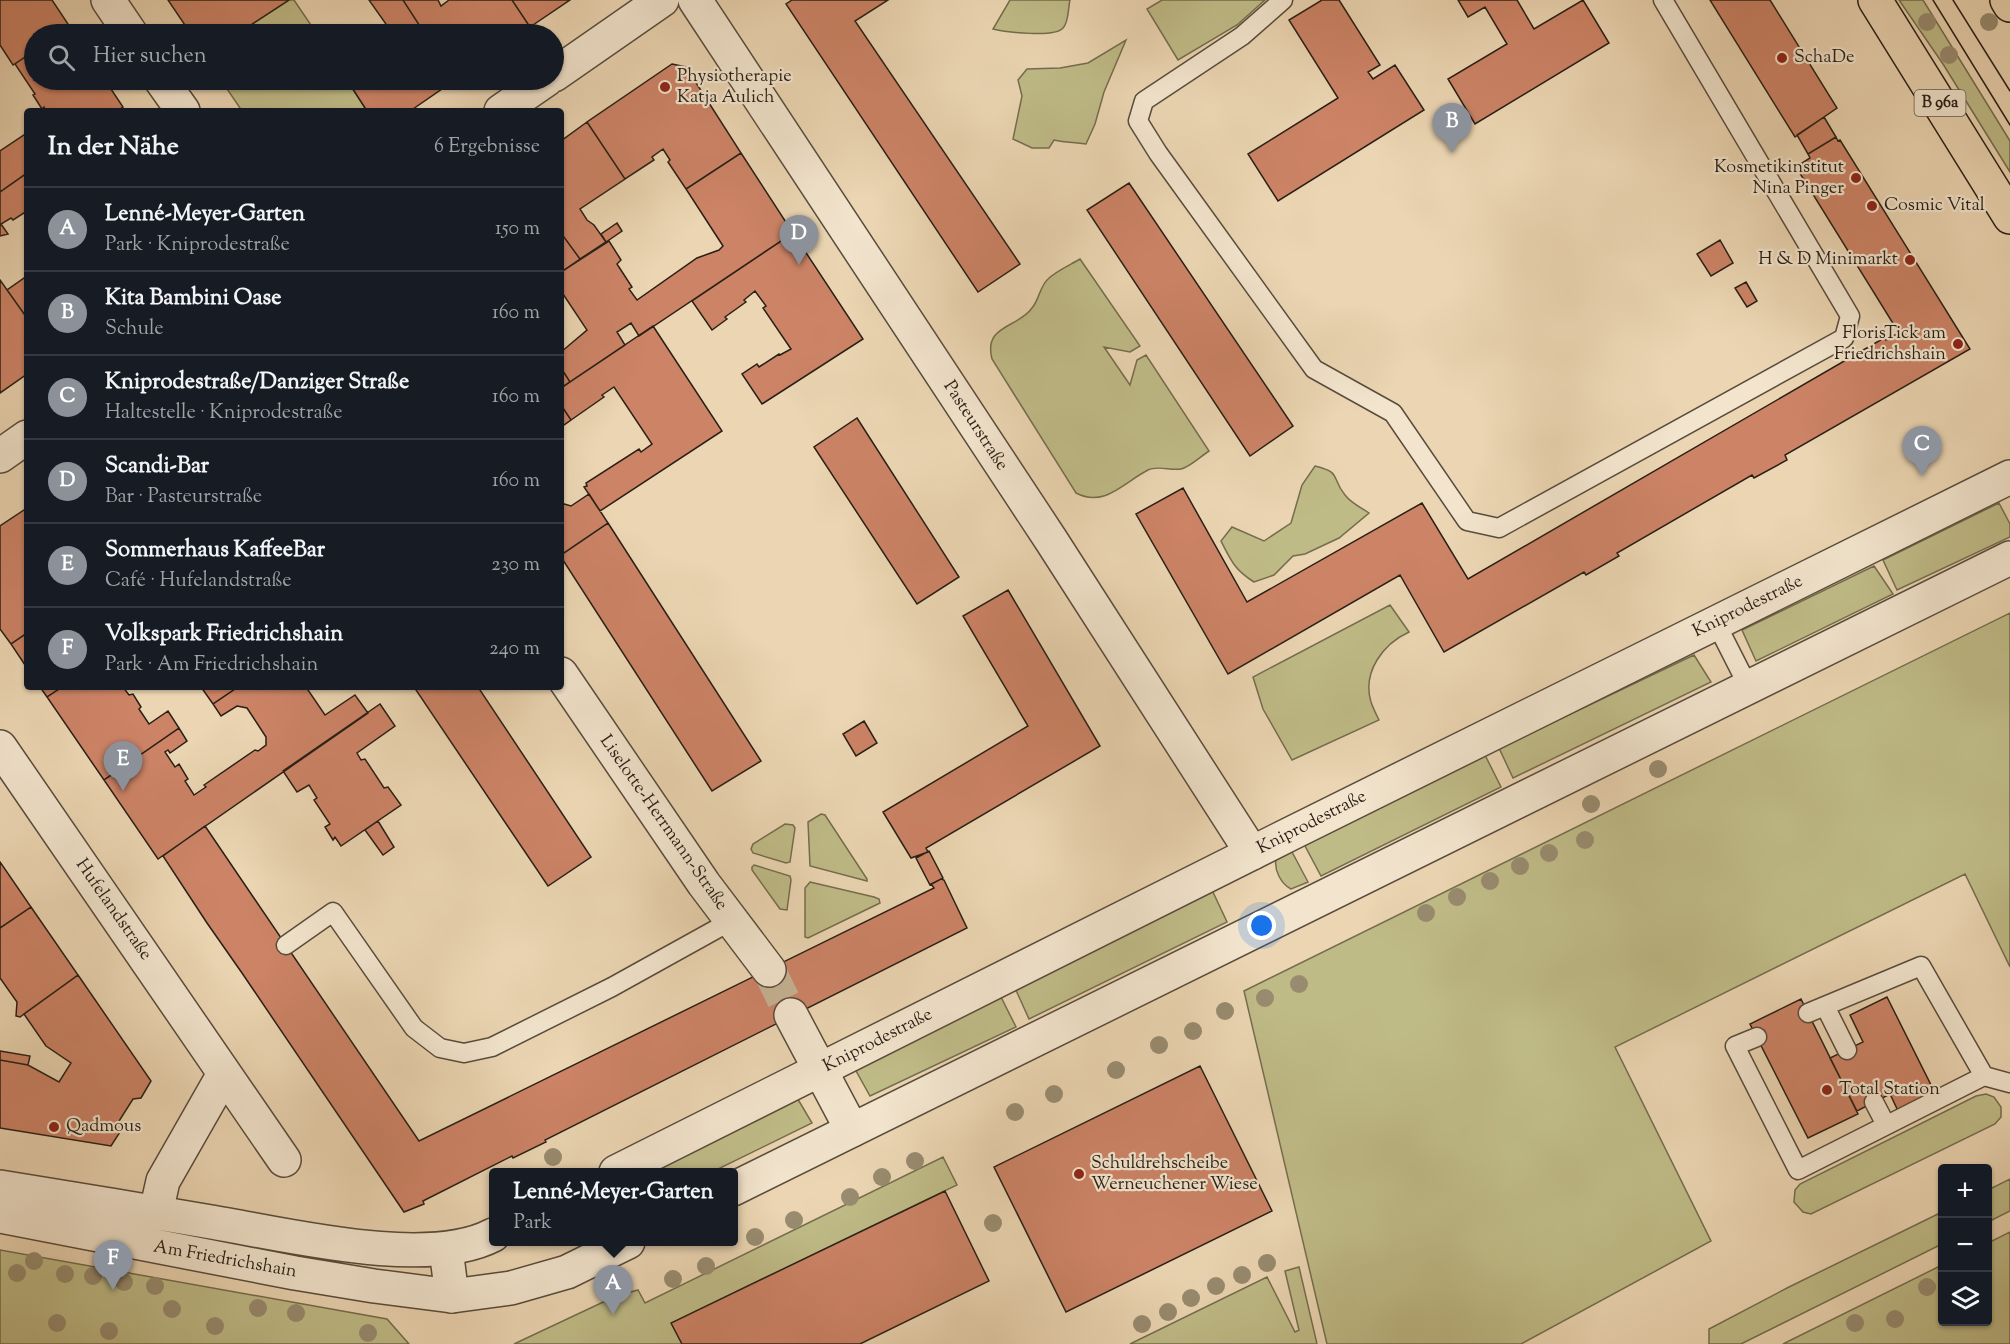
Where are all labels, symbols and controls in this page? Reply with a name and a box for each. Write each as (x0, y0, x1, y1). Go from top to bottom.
search box (24, 24, 564, 90)
icon: search (45, 41, 78, 74)
text: Hier suchen (93, 41, 207, 73)
place label: SchaDe (1794, 45, 1854, 71)
marker: SchaDe (1775, 51, 1789, 65)
place label: Physiotherapie Katja Aulich (677, 64, 792, 111)
marker: Physiotherapie Katja Aulich (658, 80, 672, 94)
road number: B 96a (1914, 90, 1966, 116)
pin: B (1432, 104, 1472, 153)
text: In der Nähe (48, 129, 179, 166)
text: 6 Ergebnisse (434, 133, 540, 162)
place label: Kosmetikinstitut Nina Pinger (1714, 155, 1844, 202)
marker: Kosmetikinstitut Nina Pinger (1849, 171, 1863, 185)
place label: Cosmic Vital (1884, 193, 1985, 219)
text: Lenné-Meyer-Garten (105, 199, 305, 231)
marker: Cosmic Vital (1865, 199, 1879, 213)
text: A (59, 215, 76, 244)
text: 150 m (495, 215, 540, 244)
pin: D (780, 216, 818, 265)
text: Park · Kniprodestraße (105, 231, 290, 260)
place label: H & D Minimarkt (1758, 247, 1898, 273)
marker: H & D Minimarkt (1903, 253, 1917, 267)
text: Kita Bambini Oase (105, 283, 281, 315)
text: B (61, 299, 74, 328)
text: 160 m (492, 299, 540, 328)
text: Schule (105, 315, 164, 344)
place label: FlorisTick am Friedrichshain (1834, 321, 1946, 368)
marker: FlorisTick am Friedrichshain (1951, 337, 1965, 351)
text: Kniprodestraße/Danziger Straße (105, 367, 409, 399)
street label: Pasteurstraße (936, 376, 1014, 476)
text: C (59, 383, 76, 412)
text: 160 m (492, 383, 540, 412)
text: Haltestelle · Kniprodestraße (105, 399, 342, 428)
pin: C (1902, 426, 1942, 476)
text: Scandi-Bar (105, 451, 209, 483)
text: D (60, 467, 75, 496)
text: 160 m (492, 467, 540, 496)
text: Bar · Pasteurstraße (105, 483, 262, 512)
text: Sommerhaus KaffeeBar (105, 535, 325, 567)
text: E (61, 551, 74, 580)
text: 230 m (491, 551, 540, 580)
text: Café · Hufelandstraße (105, 567, 292, 596)
street label: Kniprodestraße (1688, 569, 1808, 645)
text: Volkspark Friedrichshain (105, 619, 343, 651)
text: F (62, 635, 73, 664)
text: 240 m (489, 635, 540, 664)
text: Park · Am Friedrichshain (105, 651, 318, 680)
street label: Liselotte-Herrmann-Straße (592, 730, 734, 916)
pin: E (104, 742, 142, 791)
street label: Kniprodestraße (1253, 784, 1371, 862)
street label: Hufelandstraße (68, 854, 158, 966)
your location (1247, 911, 1276, 940)
street label: Kniprodestraße (819, 1002, 937, 1080)
place label: Total Station (1839, 1077, 1940, 1103)
marker: Total Station (1820, 1083, 1834, 1097)
place label: Qadmous (66, 1114, 141, 1140)
marker: Qadmous (47, 1120, 61, 1134)
place label: Schuldrehscheibe Werneuchener Wiese (1091, 1151, 1258, 1198)
map controls (1938, 1164, 1992, 1326)
button: + (1938, 1164, 1992, 1218)
marker: Schuldrehscheibe Werneuchener Wiese (1072, 1167, 1086, 1181)
popup (489, 1168, 738, 1246)
text: Lenné-Meyer-Garten (514, 1177, 713, 1209)
text: Park (514, 1209, 552, 1238)
button: − (1938, 1218, 1992, 1272)
street label: Am Friedrichshain (151, 1235, 299, 1285)
pin: F (94, 1240, 132, 1290)
pin: A (594, 1266, 632, 1315)
button: layers (1938, 1272, 1992, 1326)

